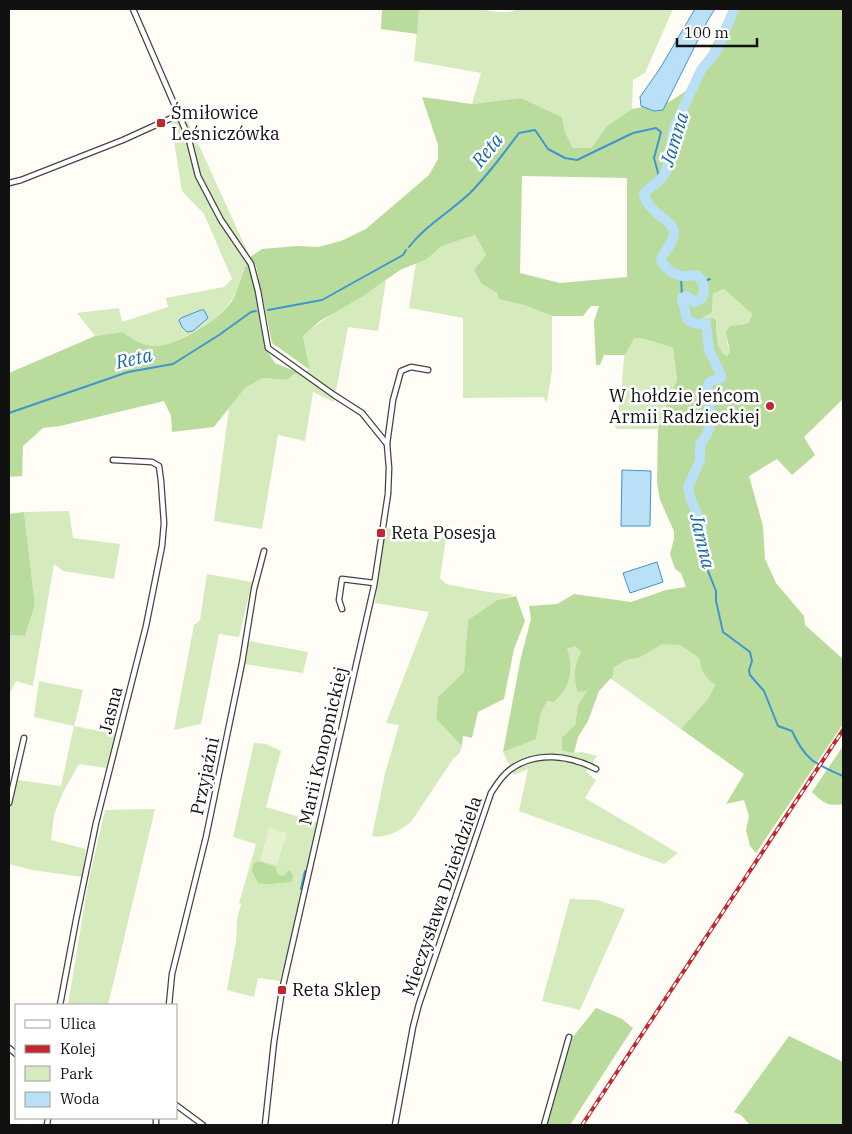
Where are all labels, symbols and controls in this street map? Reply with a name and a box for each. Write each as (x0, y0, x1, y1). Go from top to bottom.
scale bar (677, 15, 757, 47)
text: 100 m (684, 23, 729, 42)
place label: Śmiłowice Leśniczówka (171, 101, 280, 145)
water label: Jamna (654, 108, 694, 170)
marker: Śmiłowice Leśniczówka (155, 117, 167, 129)
water label: Reta (465, 128, 508, 173)
water label: Reta (112, 342, 155, 374)
place label: W hołdzie jeńcom Armii Radzieckiej (609, 384, 760, 428)
marker: W hołdzie jeńcom Armii Radzieckiej (764, 400, 776, 412)
water label: Jamna (685, 510, 721, 572)
place label: Reta Posesja (391, 521, 497, 544)
marker: Reta Posesja (375, 527, 387, 539)
street label: Marii Konopnickiej (293, 664, 352, 827)
street label: Jasna (94, 684, 128, 736)
street label: Przyjaźni (185, 734, 224, 817)
street label: Mieczysława Dzieńdziela (396, 793, 487, 999)
place label: Reta Sklep (292, 978, 381, 1001)
marker: Reta Sklep (276, 984, 288, 996)
legend (15, 1004, 178, 1119)
text: Ulica (60, 1014, 96, 1033)
text: Kolej (60, 1039, 96, 1058)
text: Park (60, 1064, 93, 1083)
text: Woda (60, 1089, 100, 1108)

